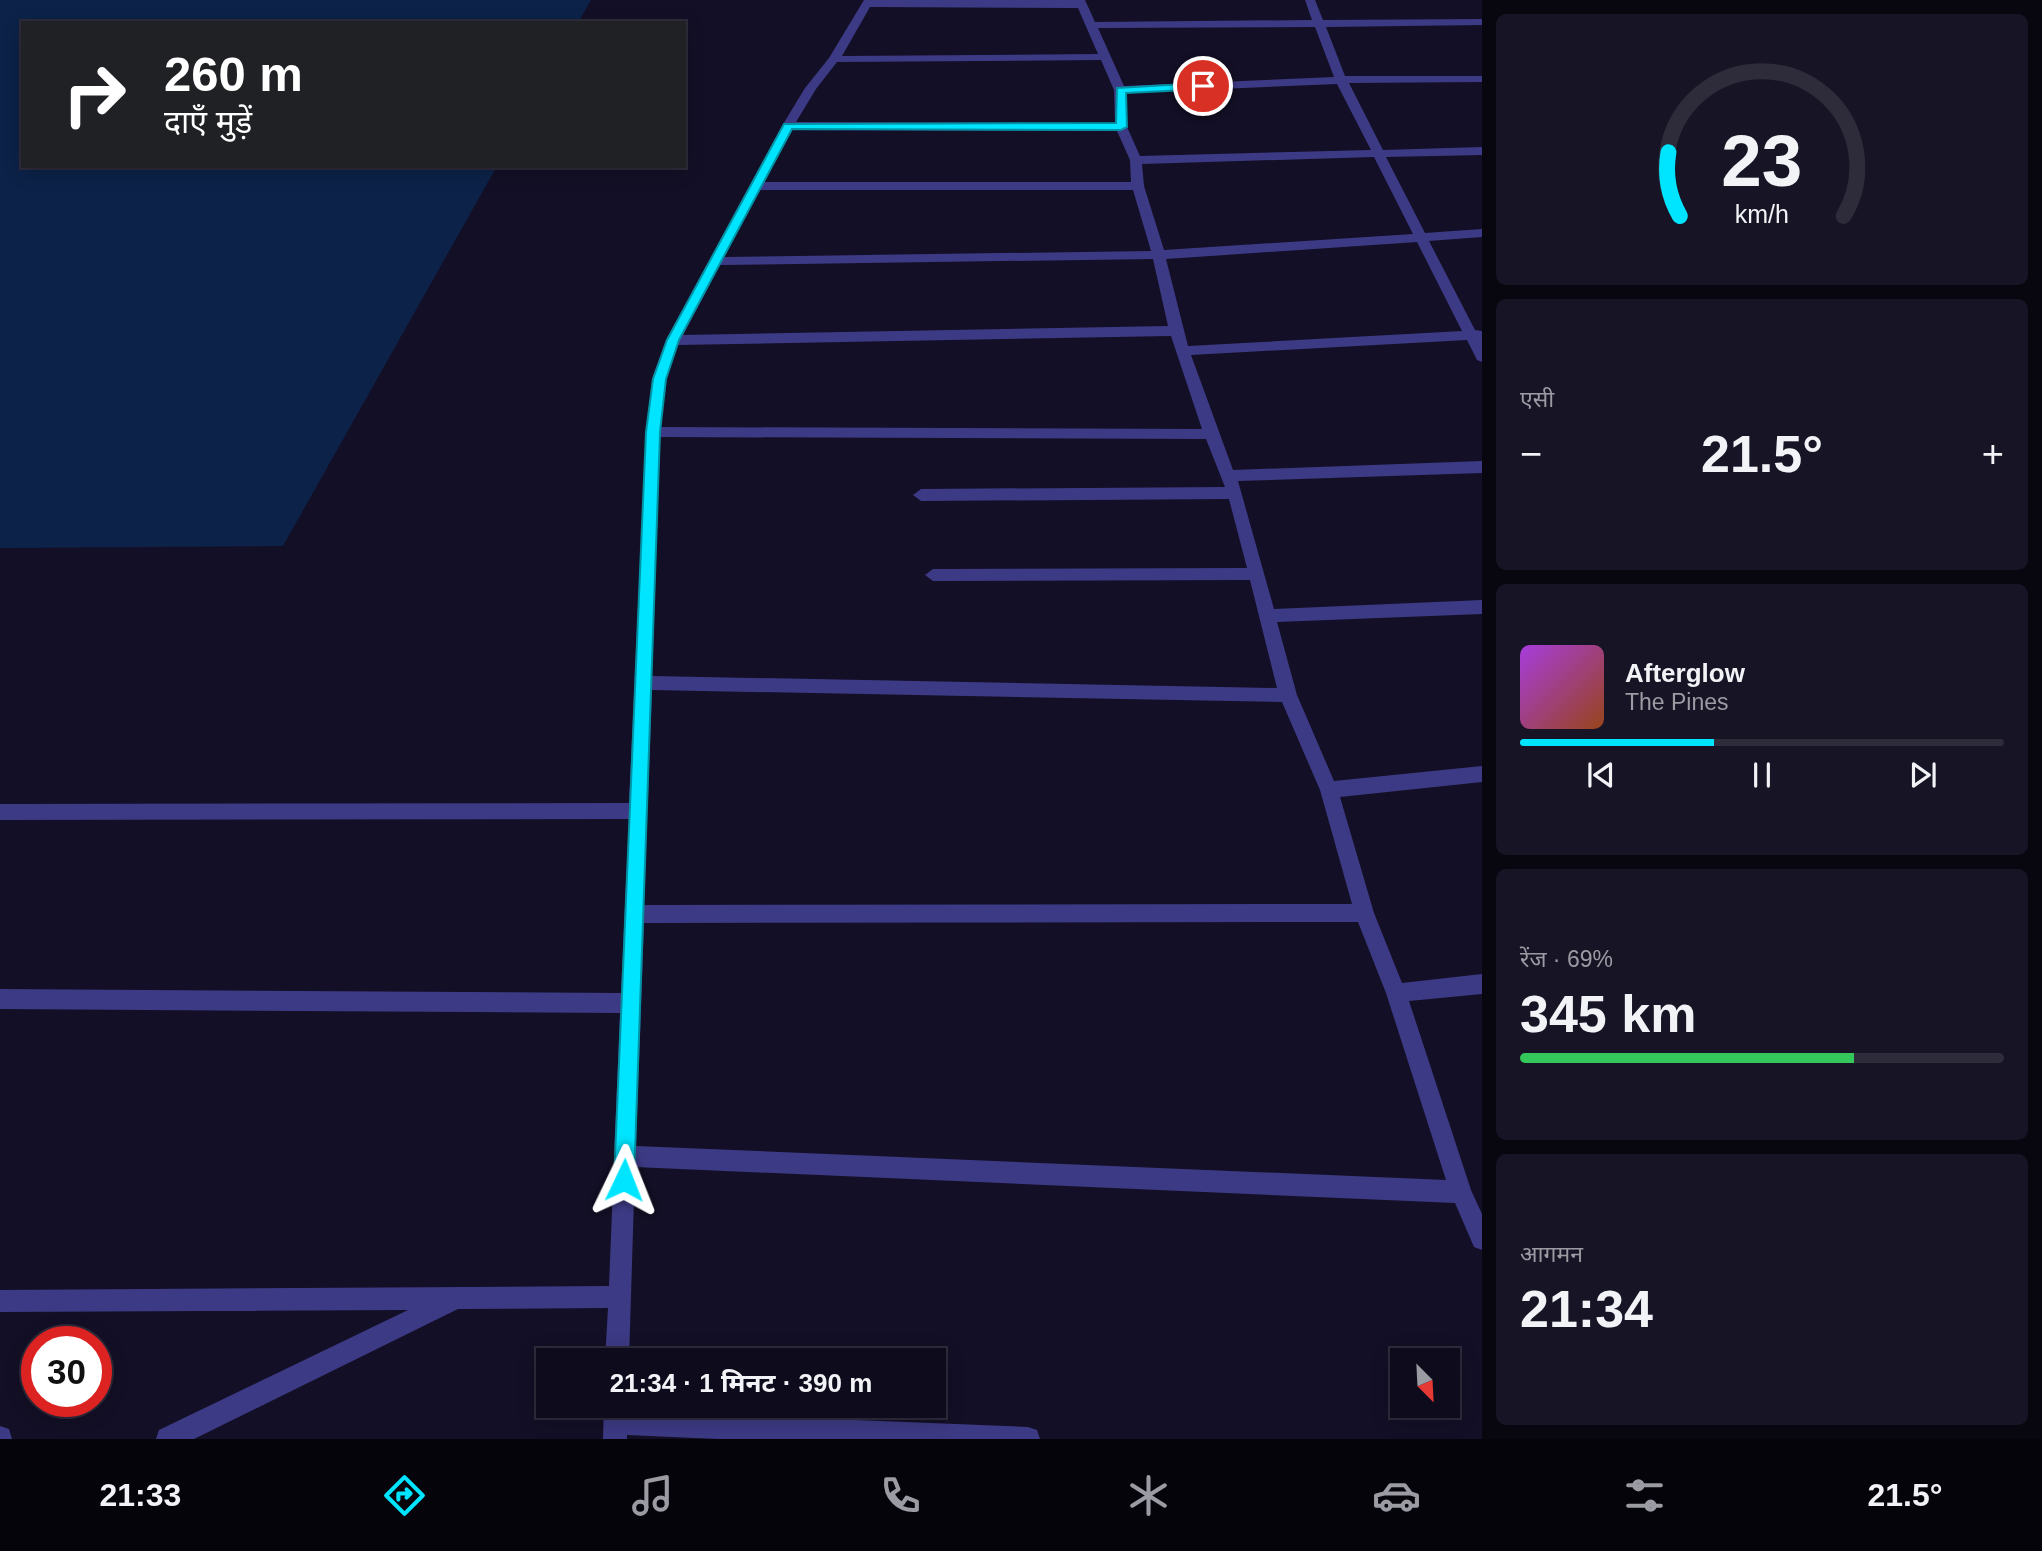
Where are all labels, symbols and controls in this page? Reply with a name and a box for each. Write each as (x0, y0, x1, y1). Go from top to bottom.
text: 260 m (164, 47, 303, 101)
icon: right (49, 49, 140, 140)
pin (1173, 56, 1233, 116)
icon: arrive (1184, 67, 1222, 105)
text: दाएँ मुड़ें (164, 104, 252, 140)
text: 23 (1722, 120, 1802, 201)
text: km/h (1735, 199, 1789, 227)
text: एसी (1520, 386, 1554, 412)
text: 21.5° (1701, 425, 1823, 483)
text: − (1520, 433, 1542, 475)
text: + (1982, 433, 2004, 475)
text: Afterglow (1625, 658, 1745, 688)
text: The Pines (1625, 689, 1729, 715)
icon: previous (1582, 756, 1620, 794)
icon: pause (1743, 756, 1781, 794)
icon: next (1904, 756, 1942, 794)
text: रेंज · 69% (1520, 946, 1613, 972)
text: 345 km (1520, 985, 1696, 1043)
position arrow (587, 1143, 661, 1217)
text: आगमन (1520, 1241, 1583, 1267)
text: 21:34 (1520, 1280, 1653, 1338)
speed limit sign: 30 (21, 1326, 112, 1417)
north arrow (1390, 1348, 1460, 1418)
map controls (1390, 1348, 1460, 1418)
text: 21:34 · 1 मिनट · 390 m (610, 1368, 872, 1398)
icon: directions (380, 1471, 429, 1520)
icon: music (628, 1471, 677, 1520)
icon: phone (876, 1471, 925, 1520)
icon: climate (1124, 1471, 1173, 1520)
icon: car (1372, 1471, 1421, 1520)
icon: filters (1620, 1471, 1669, 1520)
text: 21:33 (99, 1477, 181, 1513)
text: 21.5° (1867, 1477, 1942, 1513)

